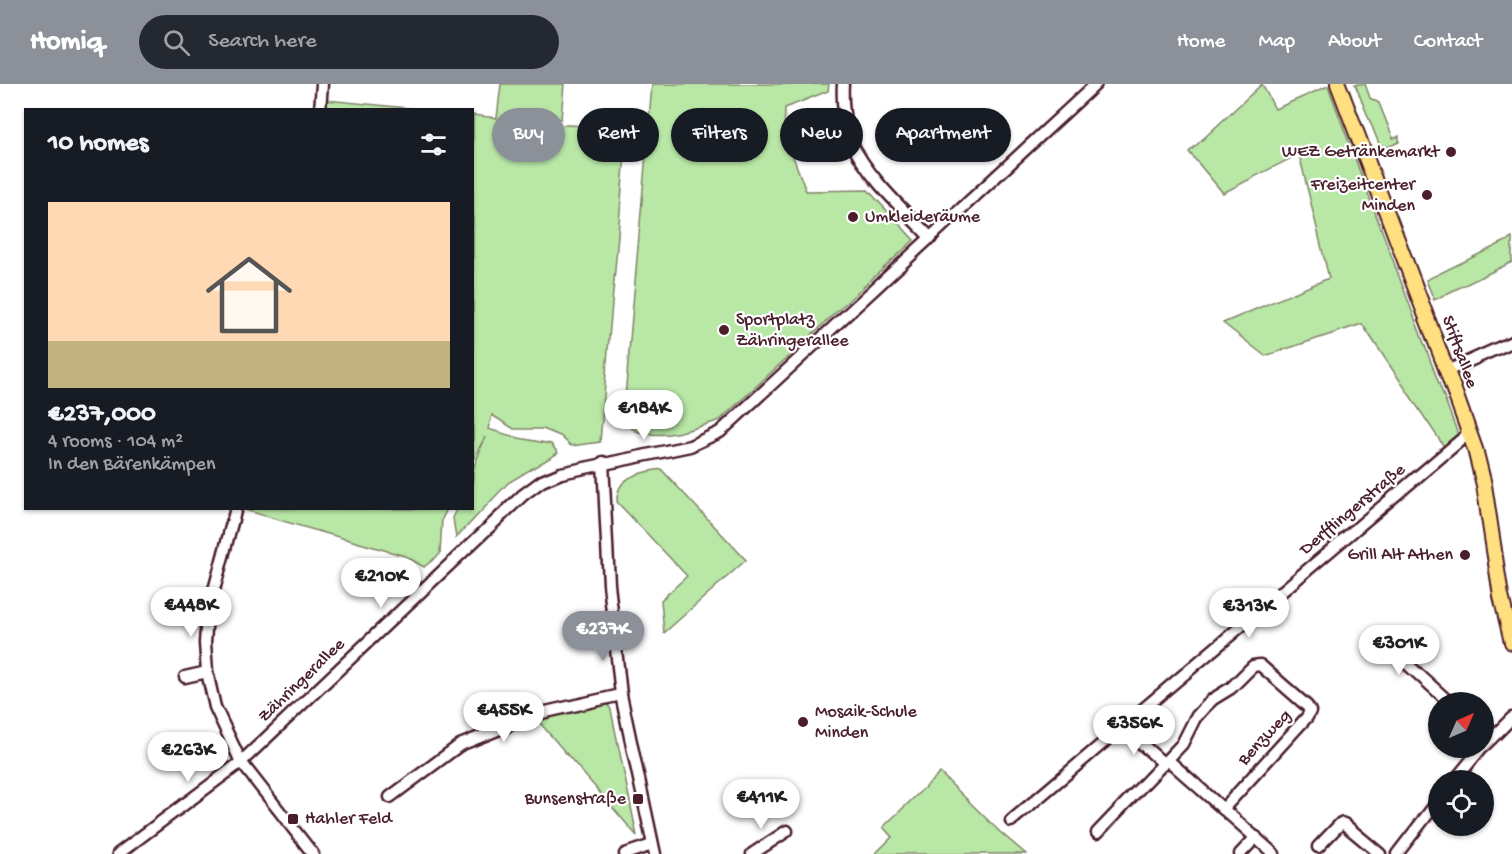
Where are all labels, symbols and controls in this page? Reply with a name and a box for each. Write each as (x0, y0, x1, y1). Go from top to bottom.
search box (139, 15, 559, 69)
text: Homiq (30, 26, 103, 59)
icon: search (160, 26, 193, 59)
text: Search here (208, 29, 317, 55)
text: Home (1177, 30, 1225, 55)
text: Map (1258, 30, 1295, 55)
text: About (1328, 30, 1381, 55)
text: Contact (1414, 30, 1482, 55)
chip: Buy (492, 108, 565, 162)
chip: Rent (577, 108, 659, 162)
chip: Filters (671, 108, 768, 162)
chip: New (780, 108, 863, 162)
chip: Apartment (875, 108, 1011, 162)
icon: filters (417, 128, 450, 161)
text: 10 homes (48, 129, 148, 160)
place label: WEZ Getränkemarkt (1282, 142, 1441, 163)
marker: WEZ Getränkemarkt (1444, 145, 1458, 159)
place label: Freizeitcenter Minden (1310, 175, 1417, 217)
marker: Freizeitcenter Minden (1420, 188, 1434, 202)
place label: Umkleideräume (865, 207, 981, 228)
marker: Umkleideräume (846, 210, 860, 224)
icon: home (195, 241, 303, 349)
place label: Sportplatz Zähringerallee (736, 310, 849, 352)
street label: Stiftsallee (1436, 313, 1482, 392)
marker: Sportplatz Zähringerallee (717, 323, 731, 337)
pin: €184K (602, 390, 686, 441)
text: €184K (618, 398, 670, 421)
text: €237,000 (48, 400, 156, 431)
text: 4 rooms · 104 m² (48, 431, 183, 454)
text: In den Bärenkämpen (48, 454, 215, 477)
street label: Derfflingerstraße (1295, 459, 1411, 561)
place label: Grill Alt Athen (1348, 545, 1453, 566)
marker: Grill Alt Athen (1458, 548, 1472, 562)
pin: €210K (339, 558, 423, 609)
text: €210K (355, 566, 407, 589)
pin: €448K (149, 587, 233, 638)
pin: €313K (1207, 588, 1291, 639)
text: €448K (165, 595, 217, 618)
text: €313K (1223, 596, 1275, 619)
pin: €237K (561, 611, 645, 662)
text: €237K (576, 619, 630, 642)
pin: €301K (1357, 625, 1441, 676)
text: €301K (1373, 633, 1425, 656)
street label: Zähringerallee (254, 634, 350, 728)
pin: €455K (462, 692, 546, 743)
north arrow (1428, 692, 1494, 758)
map controls (1428, 692, 1494, 836)
text: €455K (477, 700, 531, 723)
place label: Mosaik-Schule Minden (815, 702, 918, 744)
pin: €356K (1092, 705, 1176, 756)
street label: Benzweg (1233, 706, 1296, 771)
text: €356K (1107, 713, 1161, 736)
marker: Mosaik-Schule Minden (796, 715, 810, 729)
pin: €263K (146, 732, 230, 783)
text: €263K (161, 740, 215, 763)
button: locate (1428, 770, 1494, 836)
pin: €411K (719, 779, 803, 830)
text: €411K (737, 787, 785, 810)
place label: Bunsenstraße (524, 789, 627, 810)
marker: Bunsenstraße (631, 792, 645, 806)
place label: Hahler Feld (305, 809, 393, 830)
marker: Hahler Feld (286, 812, 300, 826)

